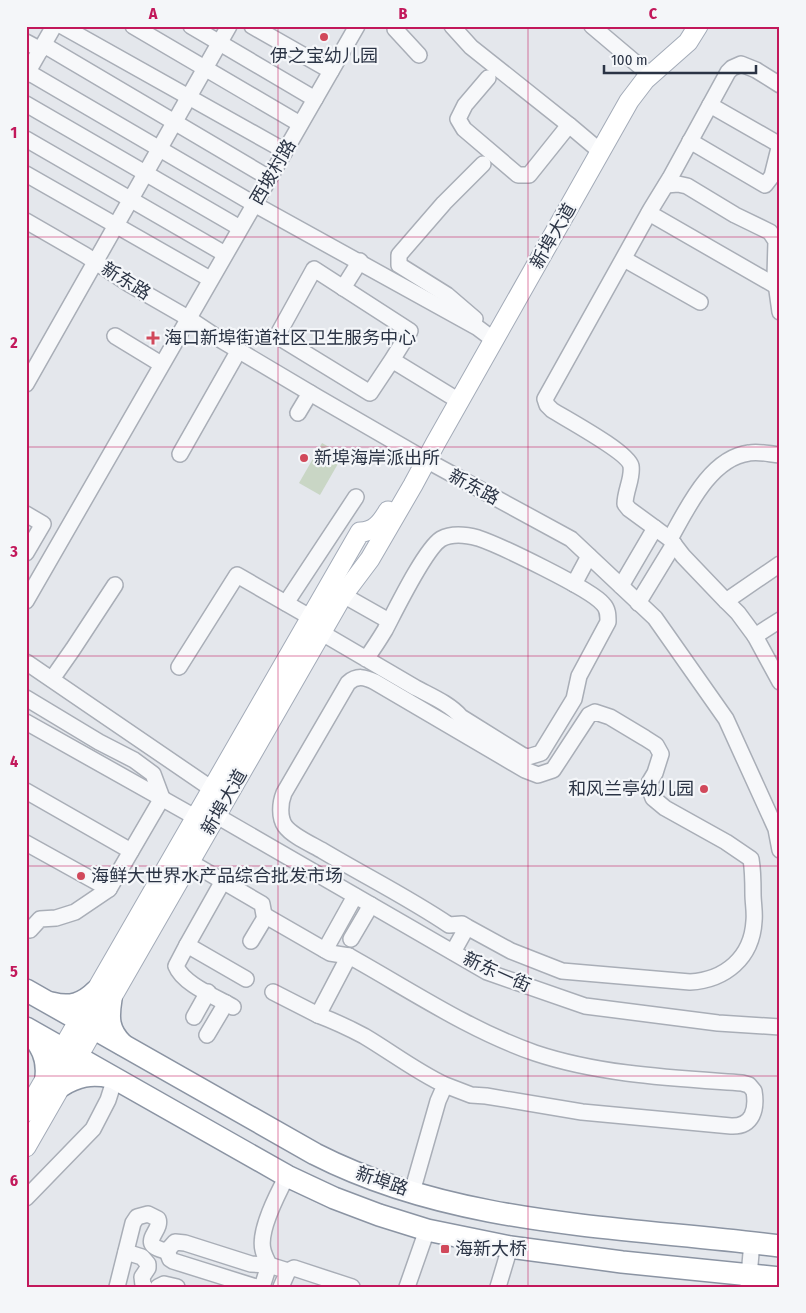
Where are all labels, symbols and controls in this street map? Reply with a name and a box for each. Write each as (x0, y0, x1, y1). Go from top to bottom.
text: A (148, 4, 158, 23)
text: B (399, 4, 408, 23)
text: C (649, 4, 658, 23)
marker: 伊之宝幼儿园 (318, 31, 330, 43)
scale bar (604, 42, 756, 74)
place label: 伊之宝幼儿园 (270, 45, 378, 67)
text: 100 m (611, 51, 648, 69)
text: 1 (11, 123, 17, 142)
street label: 西坡村路 (245, 135, 301, 209)
street label: 新埠大道 (525, 199, 581, 273)
street label: 新东路 (97, 257, 155, 305)
place label: 海口新埠街道社区卫生服务中心 (164, 327, 416, 349)
marker: 海口新埠街道社区卫生服务中心 (146, 331, 160, 345)
text: 2 (9, 333, 18, 352)
place label: 新埠海岸派出所 (314, 447, 440, 469)
marker: 新埠海岸派出所 (298, 452, 310, 464)
street label: 新东路 (445, 465, 503, 509)
text: 3 (9, 542, 18, 561)
text: 4 (10, 752, 18, 771)
street label: 新埠大道 (196, 765, 252, 839)
place label: 和风兰亭幼儿园 (568, 778, 694, 800)
marker: 和风兰亭幼儿园 (698, 783, 710, 795)
place label: 海鲜大世界水产品综合批发市场 (91, 865, 343, 887)
marker: 海鲜大世界水产品综合批发市场 (75, 870, 87, 882)
street label: 新东一街 (460, 947, 534, 997)
text: 5 (10, 962, 18, 981)
street label: 新埠路 (353, 1162, 411, 1200)
text: 6 (10, 1171, 18, 1190)
place label: 海新大桥 (455, 1238, 527, 1260)
marker: 海新大桥 (439, 1243, 451, 1255)

